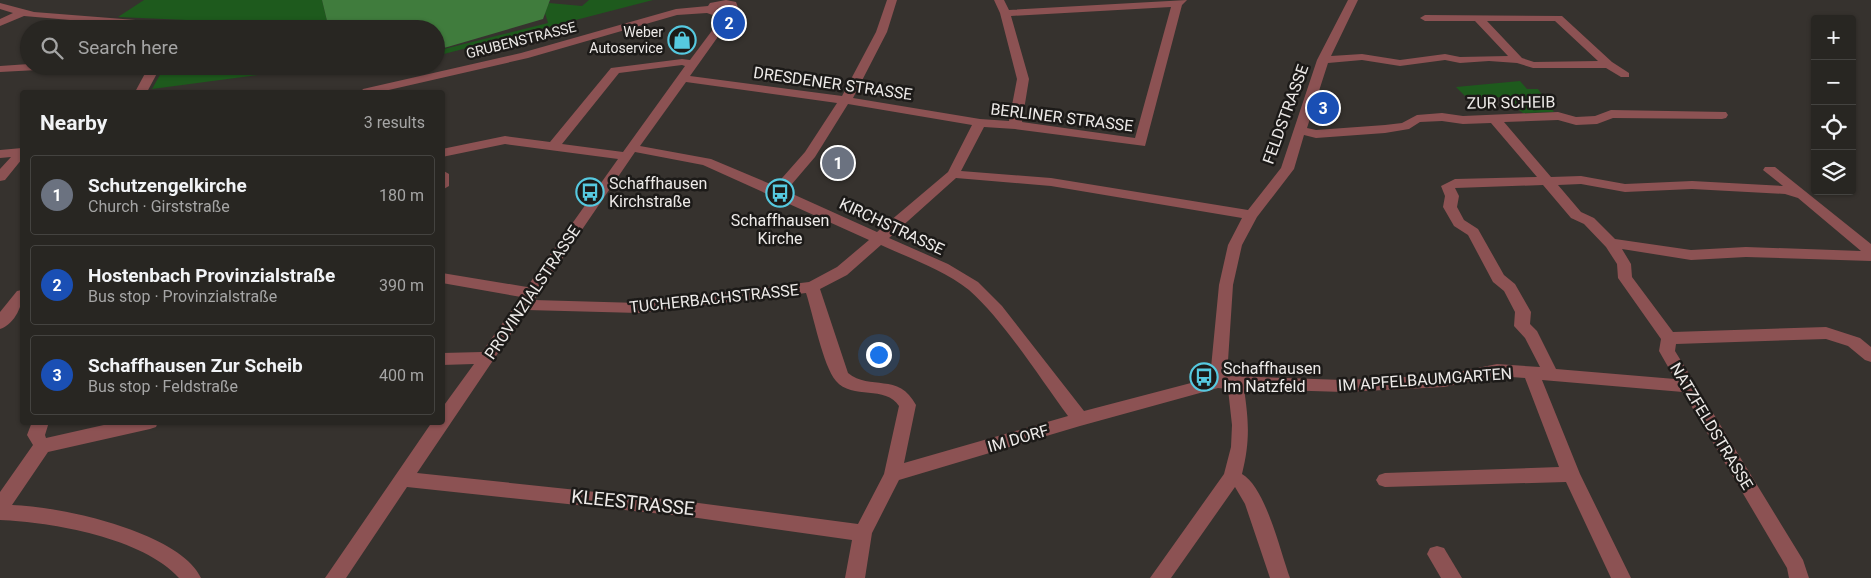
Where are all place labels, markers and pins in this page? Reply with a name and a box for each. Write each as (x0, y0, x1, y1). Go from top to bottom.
pin: 2 (713, 4, 745, 42)
place label: Weber Autoservice (589, 24, 663, 56)
shop icon: Weber Autoservice (667, 25, 697, 55)
pin: 3 (1307, 89, 1339, 127)
pin: 1 (822, 144, 854, 182)
place label: Schaffhausen Kirchstraße (609, 174, 707, 211)
bus stop icon: Schaffhausen Kirchstraße (575, 177, 605, 207)
bus stop icon: Schaffhausen Kirche (765, 178, 795, 208)
place label: Schaffhausen Kirche (731, 211, 829, 248)
place label: Schaffhausen Im Natzfeld (1223, 359, 1321, 396)
bus stop icon: Schaffhausen Im Natzfeld (1189, 362, 1219, 392)

